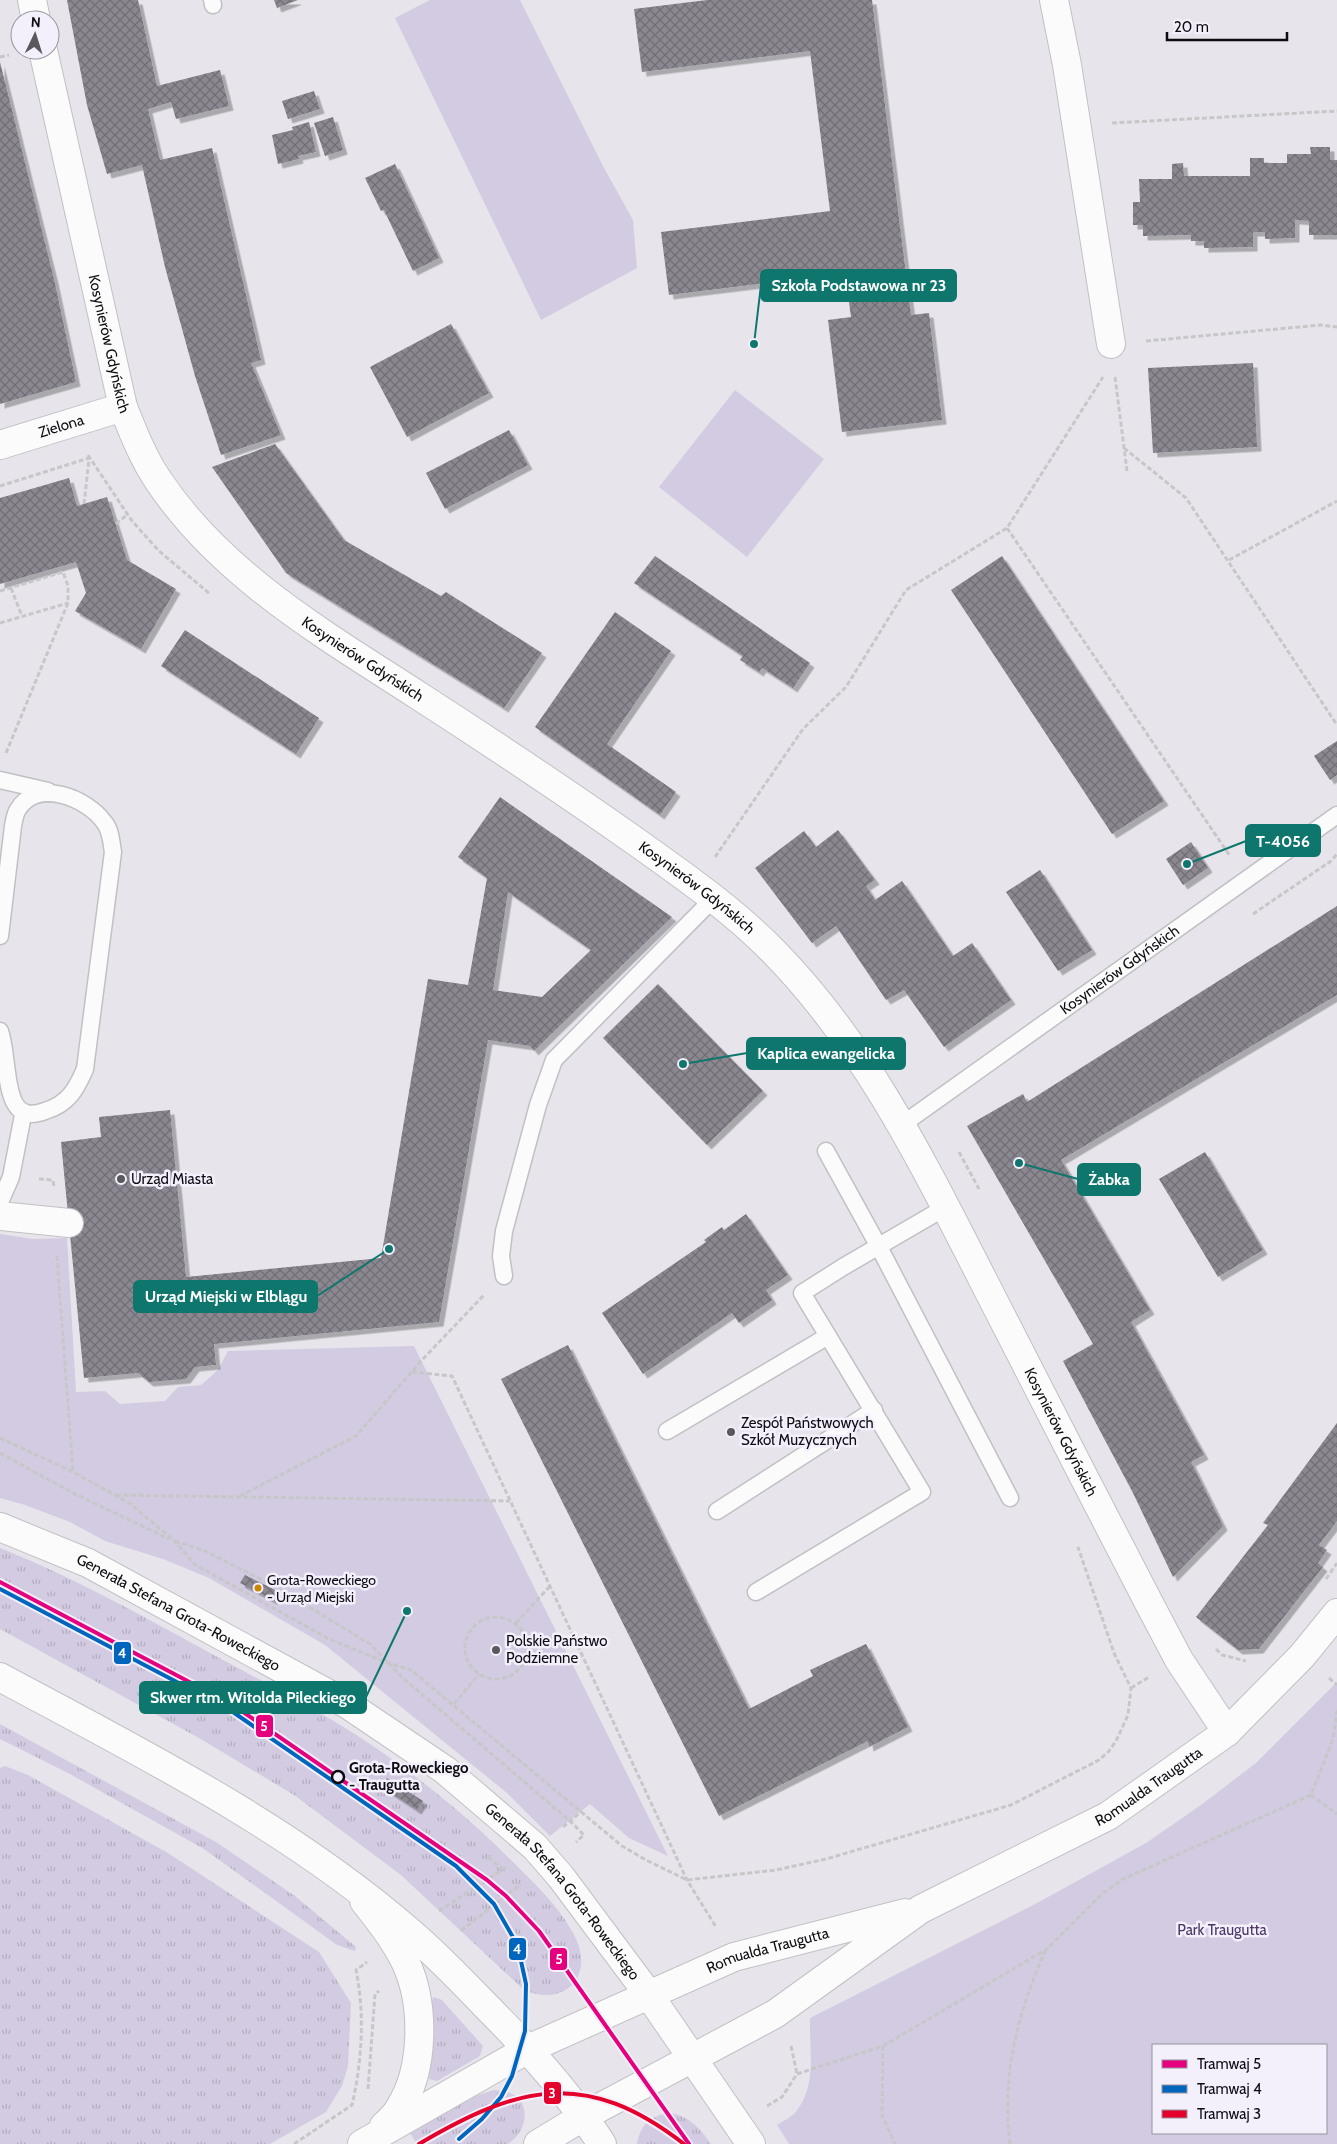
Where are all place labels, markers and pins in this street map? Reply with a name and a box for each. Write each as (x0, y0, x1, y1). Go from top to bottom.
callout: Szkoła Podstawowa nr 23 (761, 270, 956, 301)
callout: T-4056 (1246, 825, 1320, 856)
callout: Kaplica ewangelicka (747, 1038, 905, 1069)
callout: Żabka (1078, 1164, 1140, 1195)
place label: Urząd Miasta (131, 1170, 214, 1188)
marker: Urząd Miasta (115, 1173, 127, 1185)
callout: Urząd Miejski w Elblągu (134, 1281, 317, 1312)
place label: Zespół Państwowych Szkół Muzycznych (741, 1414, 874, 1449)
marker: Zespół Państwowych Szkół Muzycznych (725, 1426, 737, 1438)
place label: Grota-Roweckiego - Urząd Miejski (267, 1571, 376, 1606)
marker: Grota-Roweckiego - Urząd Miejski (253, 1583, 263, 1593)
place label: Polskie Państwo Podziemne (506, 1632, 608, 1667)
marker: Polskie Państwo Podziemne (490, 1644, 502, 1656)
callout: Skwer rtm. Witolda Pileckiego (140, 1682, 366, 1713)
place label: Grota-Roweckiego - Traugutta (349, 1759, 469, 1794)
marker: Grota-Roweckiego - Traugutta (331, 1770, 345, 1784)

